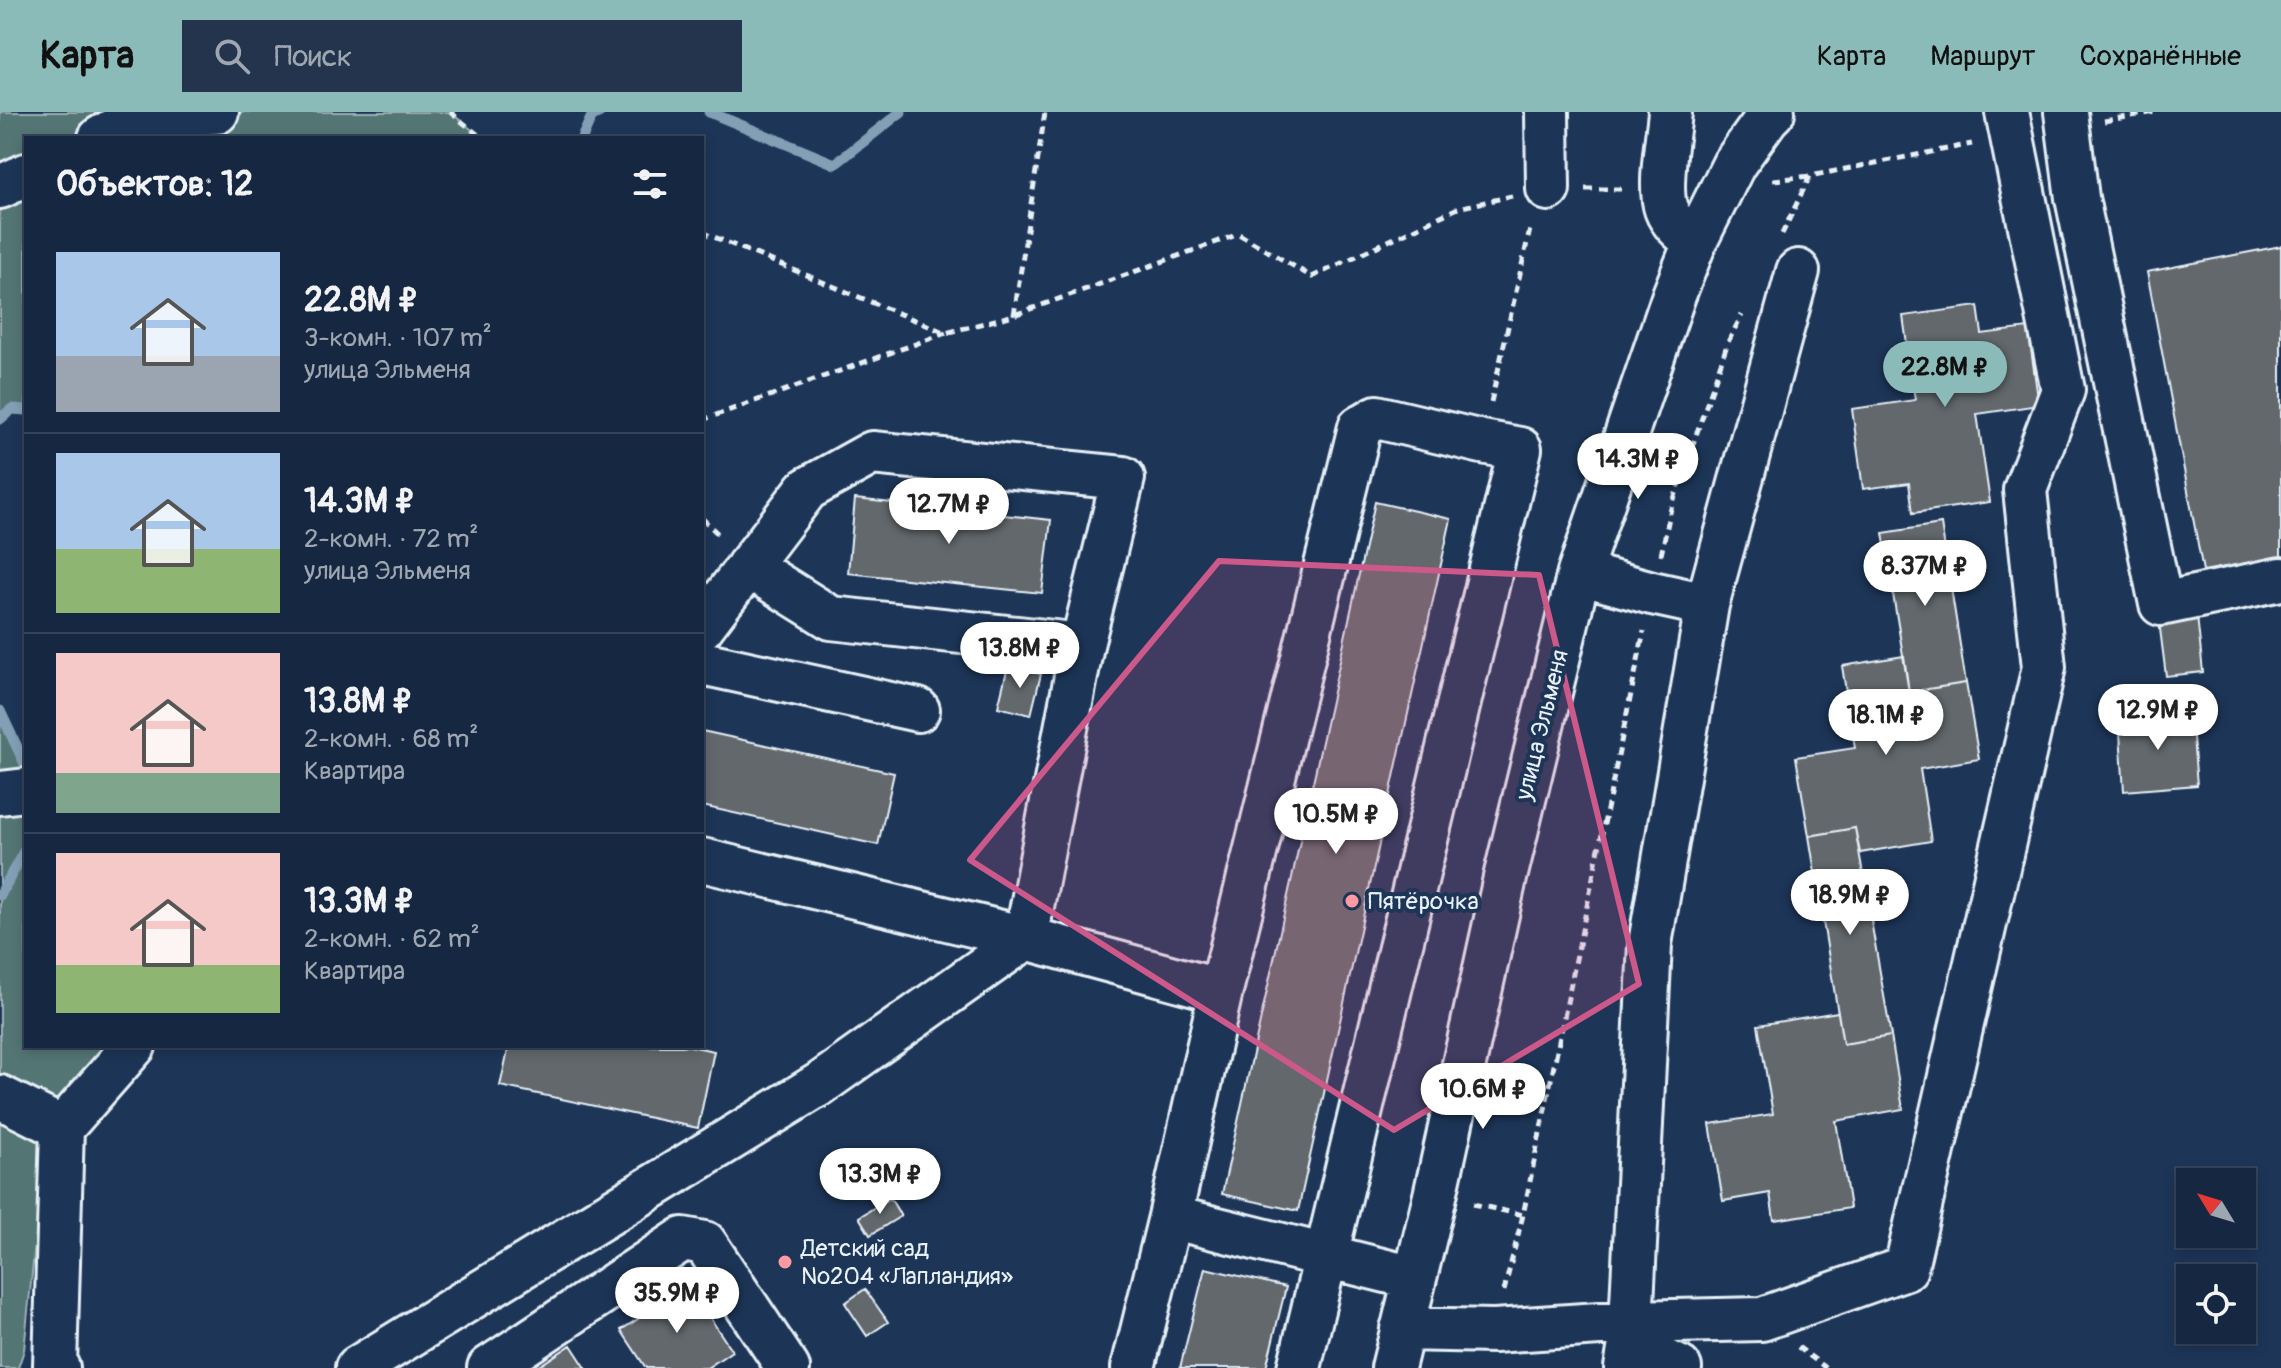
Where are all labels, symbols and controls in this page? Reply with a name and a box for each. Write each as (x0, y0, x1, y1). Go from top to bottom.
search box (182, 20, 742, 92)
text: Карта (40, 32, 134, 80)
icon: search (210, 34, 254, 78)
text: Поиск (274, 38, 352, 75)
text: Карта (1817, 39, 1886, 74)
text: Маршрут (1930, 39, 2036, 74)
text: Сохранённые (2080, 39, 2241, 74)
icon: filters (628, 162, 672, 206)
text: Объектов: 12 (56, 163, 253, 206)
text: 22.8M ₽ (304, 279, 419, 322)
icon: home (120, 284, 216, 380)
text: 3-комн. · 107 m² (304, 322, 492, 354)
pin: 22.8M ₽ (1871, 341, 2019, 409)
text: 22.8M ₽ (1901, 351, 1989, 383)
text: улица Эльменя (304, 354, 471, 386)
pin: 14.3M ₽ (1564, 433, 1712, 501)
text: 14.3M ₽ (1595, 443, 1681, 475)
pin: 12.7M ₽ (875, 478, 1023, 546)
text: 14.3M ₽ (304, 480, 416, 523)
icon: home (120, 485, 216, 581)
text: 12.7M ₽ (907, 488, 991, 520)
text: 2-комн. · 72 m² (304, 523, 478, 555)
pin: 8.37M ₽ (1851, 540, 1999, 608)
text: 8.37M ₽ (1881, 550, 1969, 582)
text: улица Эльменя (304, 555, 471, 587)
pin: 13.8M ₽ (946, 622, 1094, 690)
text: 13.8M ₽ (978, 632, 1062, 664)
street label: улица Эльменя (1509, 647, 1575, 804)
text: 13.8M ₽ (304, 680, 413, 723)
pin: 12.9M ₽ (2084, 684, 2232, 752)
icon: home (120, 685, 216, 781)
pin: 18.1M ₽ (1812, 689, 1960, 757)
text: 12.9M ₽ (2116, 694, 2200, 726)
text: 18.1M ₽ (1846, 699, 1926, 731)
text: 2-комн. · 68 m² (304, 723, 478, 755)
text: Квартира (304, 755, 405, 787)
pin: 10.5M ₽ (1262, 788, 1410, 856)
text: 10.5M ₽ (1292, 798, 1380, 830)
pin: 18.9M ₽ (1776, 869, 1924, 937)
text: 18.9M ₽ (1809, 879, 1891, 911)
text: 13.3M ₽ (304, 880, 415, 923)
icon: home (120, 885, 216, 981)
place label: Пятёрочка (1368, 887, 1479, 916)
marker: Пятёрочка (1343, 892, 1361, 910)
text: 2-комн. · 62 m² (304, 923, 480, 955)
text: Квартира (304, 955, 405, 987)
pin: 10.6M ₽ (1409, 1063, 1557, 1131)
text: 10.6M ₽ (1439, 1073, 1527, 1105)
pin: 13.3M ₽ (806, 1148, 954, 1216)
text: 13.3M ₽ (838, 1158, 922, 1190)
north arrow (2176, 1168, 2256, 1248)
map controls (2176, 1168, 2256, 1344)
place label: Детский сад №204 «Лапландия» (800, 1234, 1013, 1291)
marker: Детский сад №204 «Лапландия» (776, 1253, 794, 1271)
button: locate (2176, 1264, 2256, 1344)
pin: 35.9M ₽ (603, 1267, 751, 1335)
text: 35.9M ₽ (633, 1277, 721, 1309)

